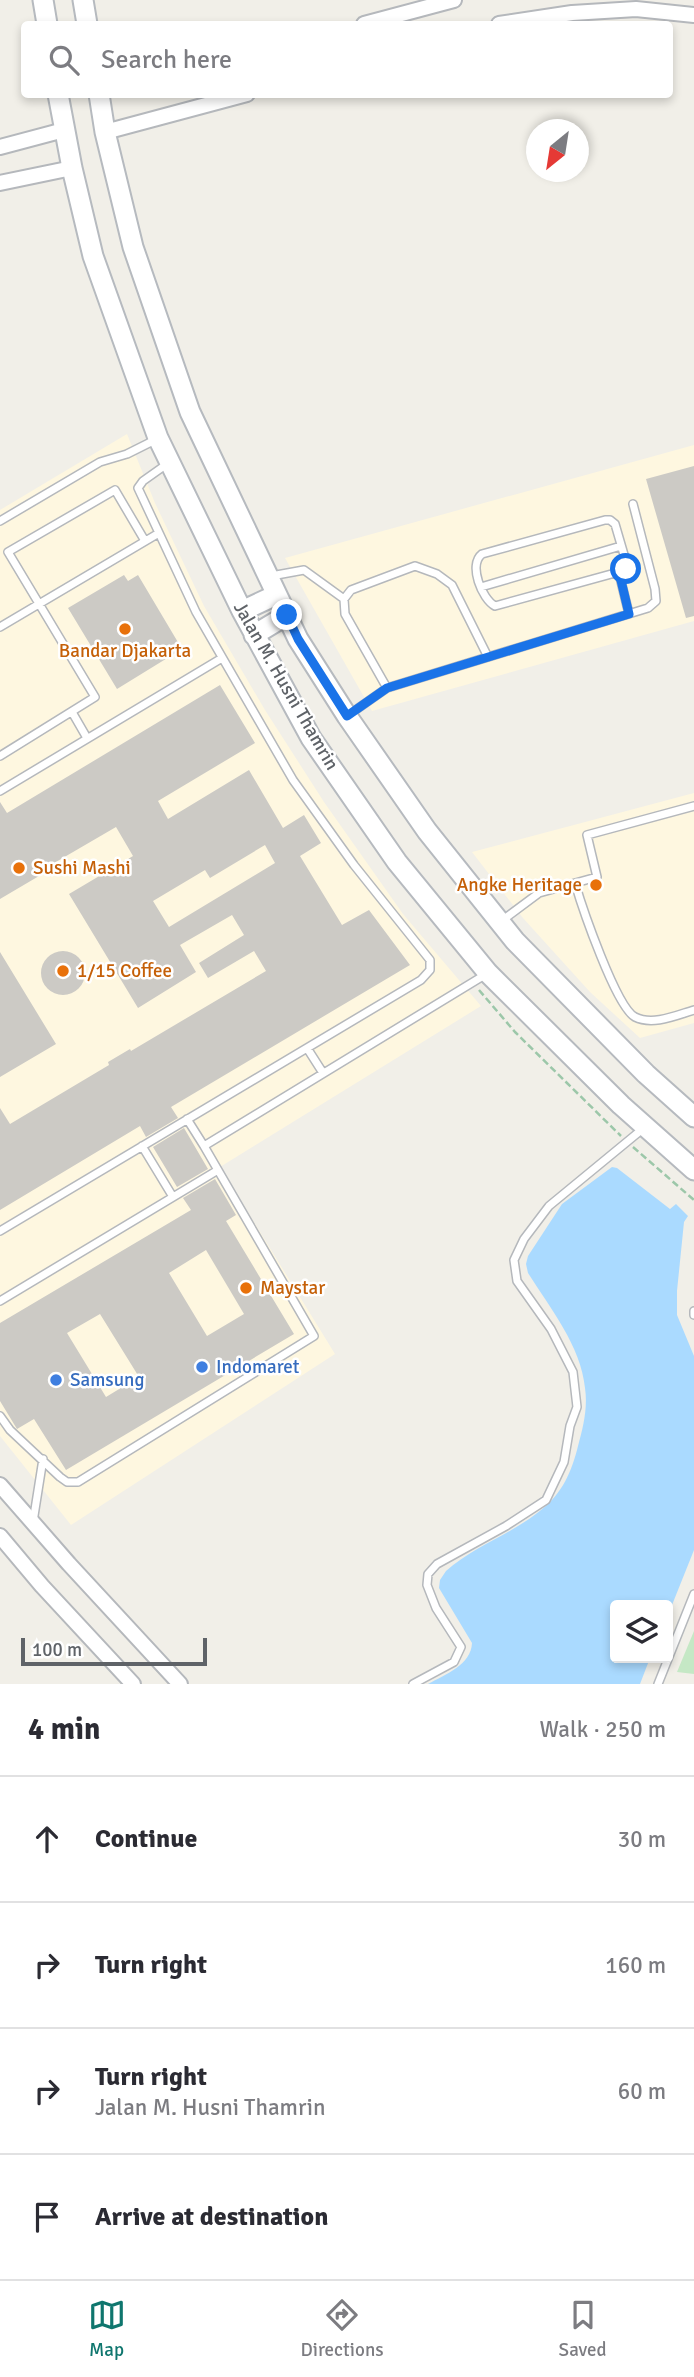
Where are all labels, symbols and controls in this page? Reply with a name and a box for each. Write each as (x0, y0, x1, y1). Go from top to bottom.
search box (21, 21, 673, 98)
icon: search (45, 41, 83, 79)
text: Search here (101, 44, 232, 76)
north arrow (526, 119, 589, 182)
route start (610, 553, 641, 584)
street label: Jalan M. Husni Thamrin (228, 598, 344, 774)
route end (271, 599, 302, 630)
marker: Bandar Djakarta (117, 621, 133, 637)
place label: Bandar Djakarta (59, 639, 191, 663)
place label: Sushi Mashi (33, 856, 131, 880)
marker: Sushi Mashi (11, 860, 27, 876)
place label: Angke Heritage (457, 873, 582, 897)
marker: Angke Heritage (588, 877, 604, 893)
place label: 1/15 Coffee (77, 959, 172, 983)
marker: 1/15 Coffee (55, 963, 71, 979)
place label: Maystar (260, 1276, 325, 1300)
marker: Maystar (238, 1280, 254, 1296)
place label: Indomaret (216, 1355, 300, 1379)
marker: Indomaret (194, 1359, 210, 1375)
place label: Samsung (70, 1368, 144, 1392)
marker: Samsung (48, 1372, 64, 1388)
map controls (610, 1600, 673, 1663)
button: layers (610, 1600, 673, 1663)
scale bar (21, 1635, 206, 1667)
text: 100 m (32, 1638, 82, 1662)
text: 4 min (28, 1711, 100, 1748)
text: Walk · 250 m (540, 1715, 666, 1744)
icon: ahead (28, 1820, 66, 1858)
text: Continue (95, 1823, 197, 1855)
text: 30 m (618, 1825, 666, 1854)
icon: right (28, 1946, 66, 1984)
text: Turn right (95, 1949, 207, 1981)
text: 160 m (605, 1951, 666, 1980)
text: Turn right (95, 2061, 207, 2093)
icon: right (28, 2072, 66, 2110)
text: 60 m (618, 2077, 666, 2106)
text: Jalan M. Husni Thamrin (95, 2093, 326, 2122)
icon: arrive (28, 2198, 66, 2236)
text: Arrive at destination (95, 2201, 328, 2233)
tab: Map (88, 2296, 126, 2362)
tab: Directions (301, 2296, 384, 2362)
tab: Saved (559, 2296, 606, 2362)

